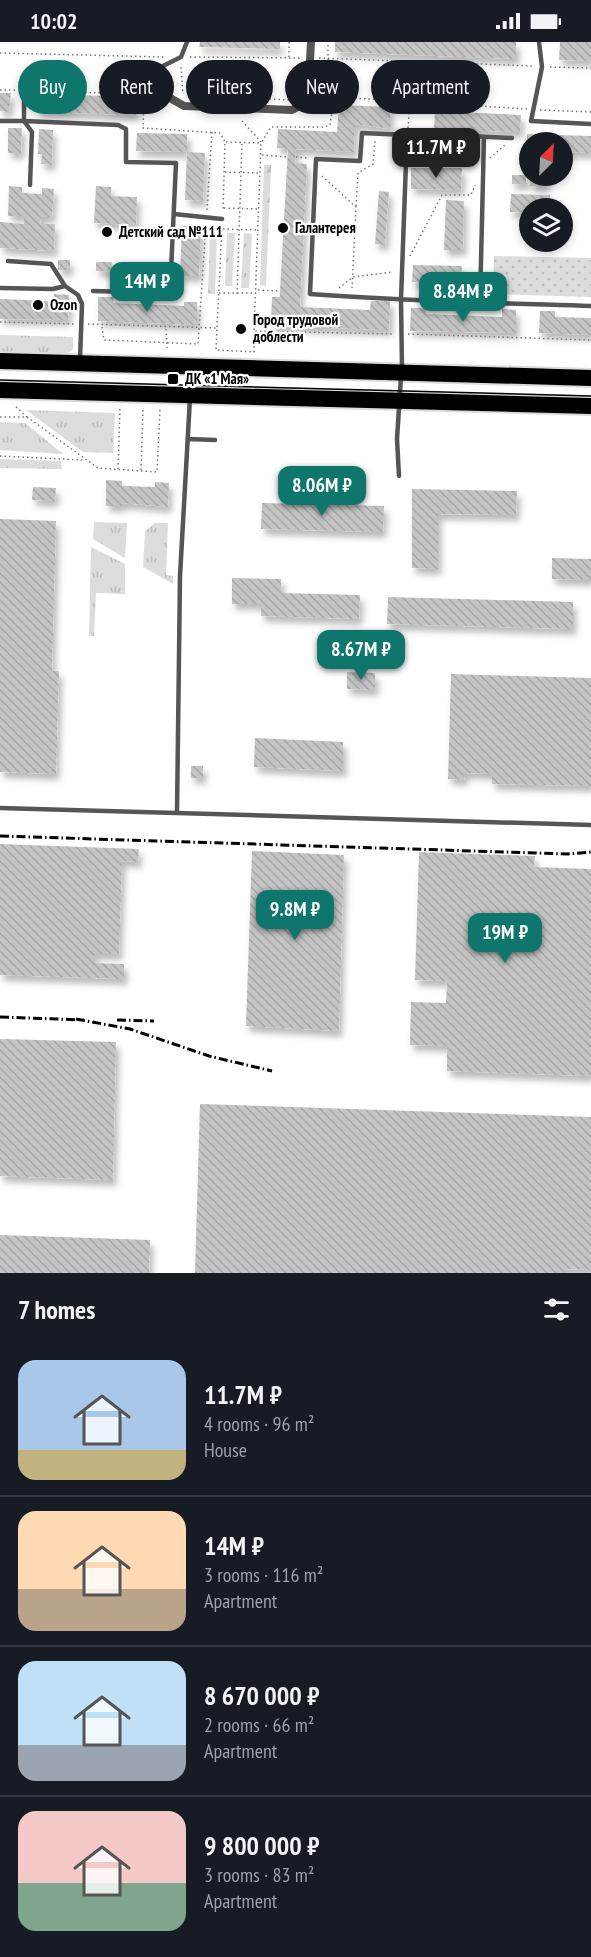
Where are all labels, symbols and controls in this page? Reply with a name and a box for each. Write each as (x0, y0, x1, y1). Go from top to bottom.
text: 10:02 (30, 7, 78, 35)
chip: Buy (18, 60, 87, 114)
chip: Rent (99, 60, 174, 114)
chip: Filters (186, 60, 273, 114)
chip: New (285, 60, 359, 114)
chip: Apartment (371, 60, 490, 114)
pin: 11.7M ₽ (381, 128, 491, 179)
north arrow (519, 132, 573, 186)
map controls (519, 132, 573, 252)
text: 11.7M ₽ (406, 134, 466, 160)
button: layers (519, 198, 573, 252)
place label: Галантерея (295, 218, 356, 237)
marker: Галантерея (276, 221, 290, 235)
place label: Детский сад №111 (119, 222, 223, 241)
marker: Детский сад №111 (100, 225, 114, 239)
pin: 14M ₽ (105, 262, 189, 313)
text: 14M ₽ (124, 268, 170, 294)
pin: 8.84M ₽ (408, 272, 518, 323)
text: 8.84M ₽ (433, 278, 493, 304)
place label: Ozon (50, 295, 77, 314)
marker: Ozon (31, 298, 45, 312)
place label: Город трудовой доблести (252, 310, 338, 346)
marker: Город трудовой доблести (234, 322, 248, 336)
place label: ДК «1 Мая» (185, 369, 249, 388)
marker: ДК «1 Мая» (166, 372, 180, 386)
pin: 8.06M ₽ (267, 466, 377, 517)
text: 8.06M ₽ (292, 472, 352, 498)
pin: 8.67M ₽ (306, 630, 416, 681)
text: 8.67M ₽ (331, 636, 391, 662)
pin: 9.8M ₽ (246, 890, 344, 941)
text: 9.8M ₽ (270, 896, 320, 922)
pin: 19M ₽ (463, 913, 547, 964)
text: 19M ₽ (482, 919, 528, 945)
text: 7 homes (18, 1293, 95, 1326)
icon: filters (540, 1293, 573, 1326)
text: 11.7M ₽ (204, 1378, 282, 1411)
icon: home (66, 1384, 138, 1456)
text: 4 rooms · 96 m² (204, 1411, 314, 1437)
text: House (204, 1437, 247, 1463)
text: 14M ₽ (204, 1529, 264, 1562)
icon: home (66, 1535, 138, 1607)
text: 3 rooms · 116 m² (204, 1562, 323, 1588)
text: Apartment (204, 1588, 277, 1614)
text: 8 670 000 ₽ (204, 1679, 319, 1712)
icon: home (66, 1685, 138, 1757)
text: 2 rooms · 66 m² (204, 1712, 314, 1738)
text: Apartment (204, 1738, 277, 1764)
text: 9 800 000 ₽ (204, 1829, 319, 1862)
icon: home (66, 1835, 138, 1907)
text: 3 rooms · 83 m² (204, 1862, 314, 1888)
text: Apartment (204, 1888, 277, 1914)

